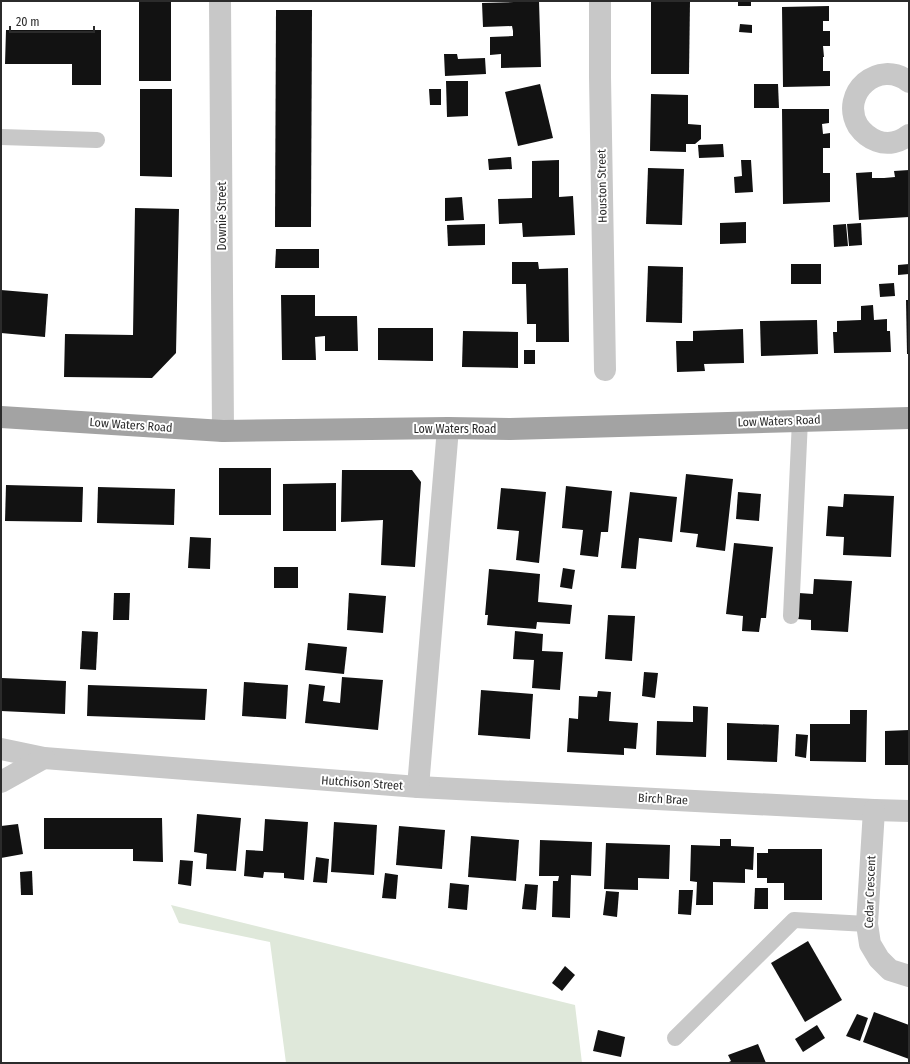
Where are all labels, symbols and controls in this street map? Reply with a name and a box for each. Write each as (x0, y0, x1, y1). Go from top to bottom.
scale bar (10, 8, 94, 34)
text: 20 m (16, 15, 40, 29)
street label: Houston Street (594, 149, 610, 223)
street label: Downie Street (215, 182, 229, 250)
street label: Low Waters Road (737, 413, 821, 429)
street label: Low Waters Road (89, 415, 173, 435)
street label: Low Waters Road (413, 422, 497, 436)
street label: Hutchison Street (321, 773, 403, 793)
street label: Birch Brae (638, 791, 688, 807)
street label: Cedar Crescent (862, 855, 878, 929)

